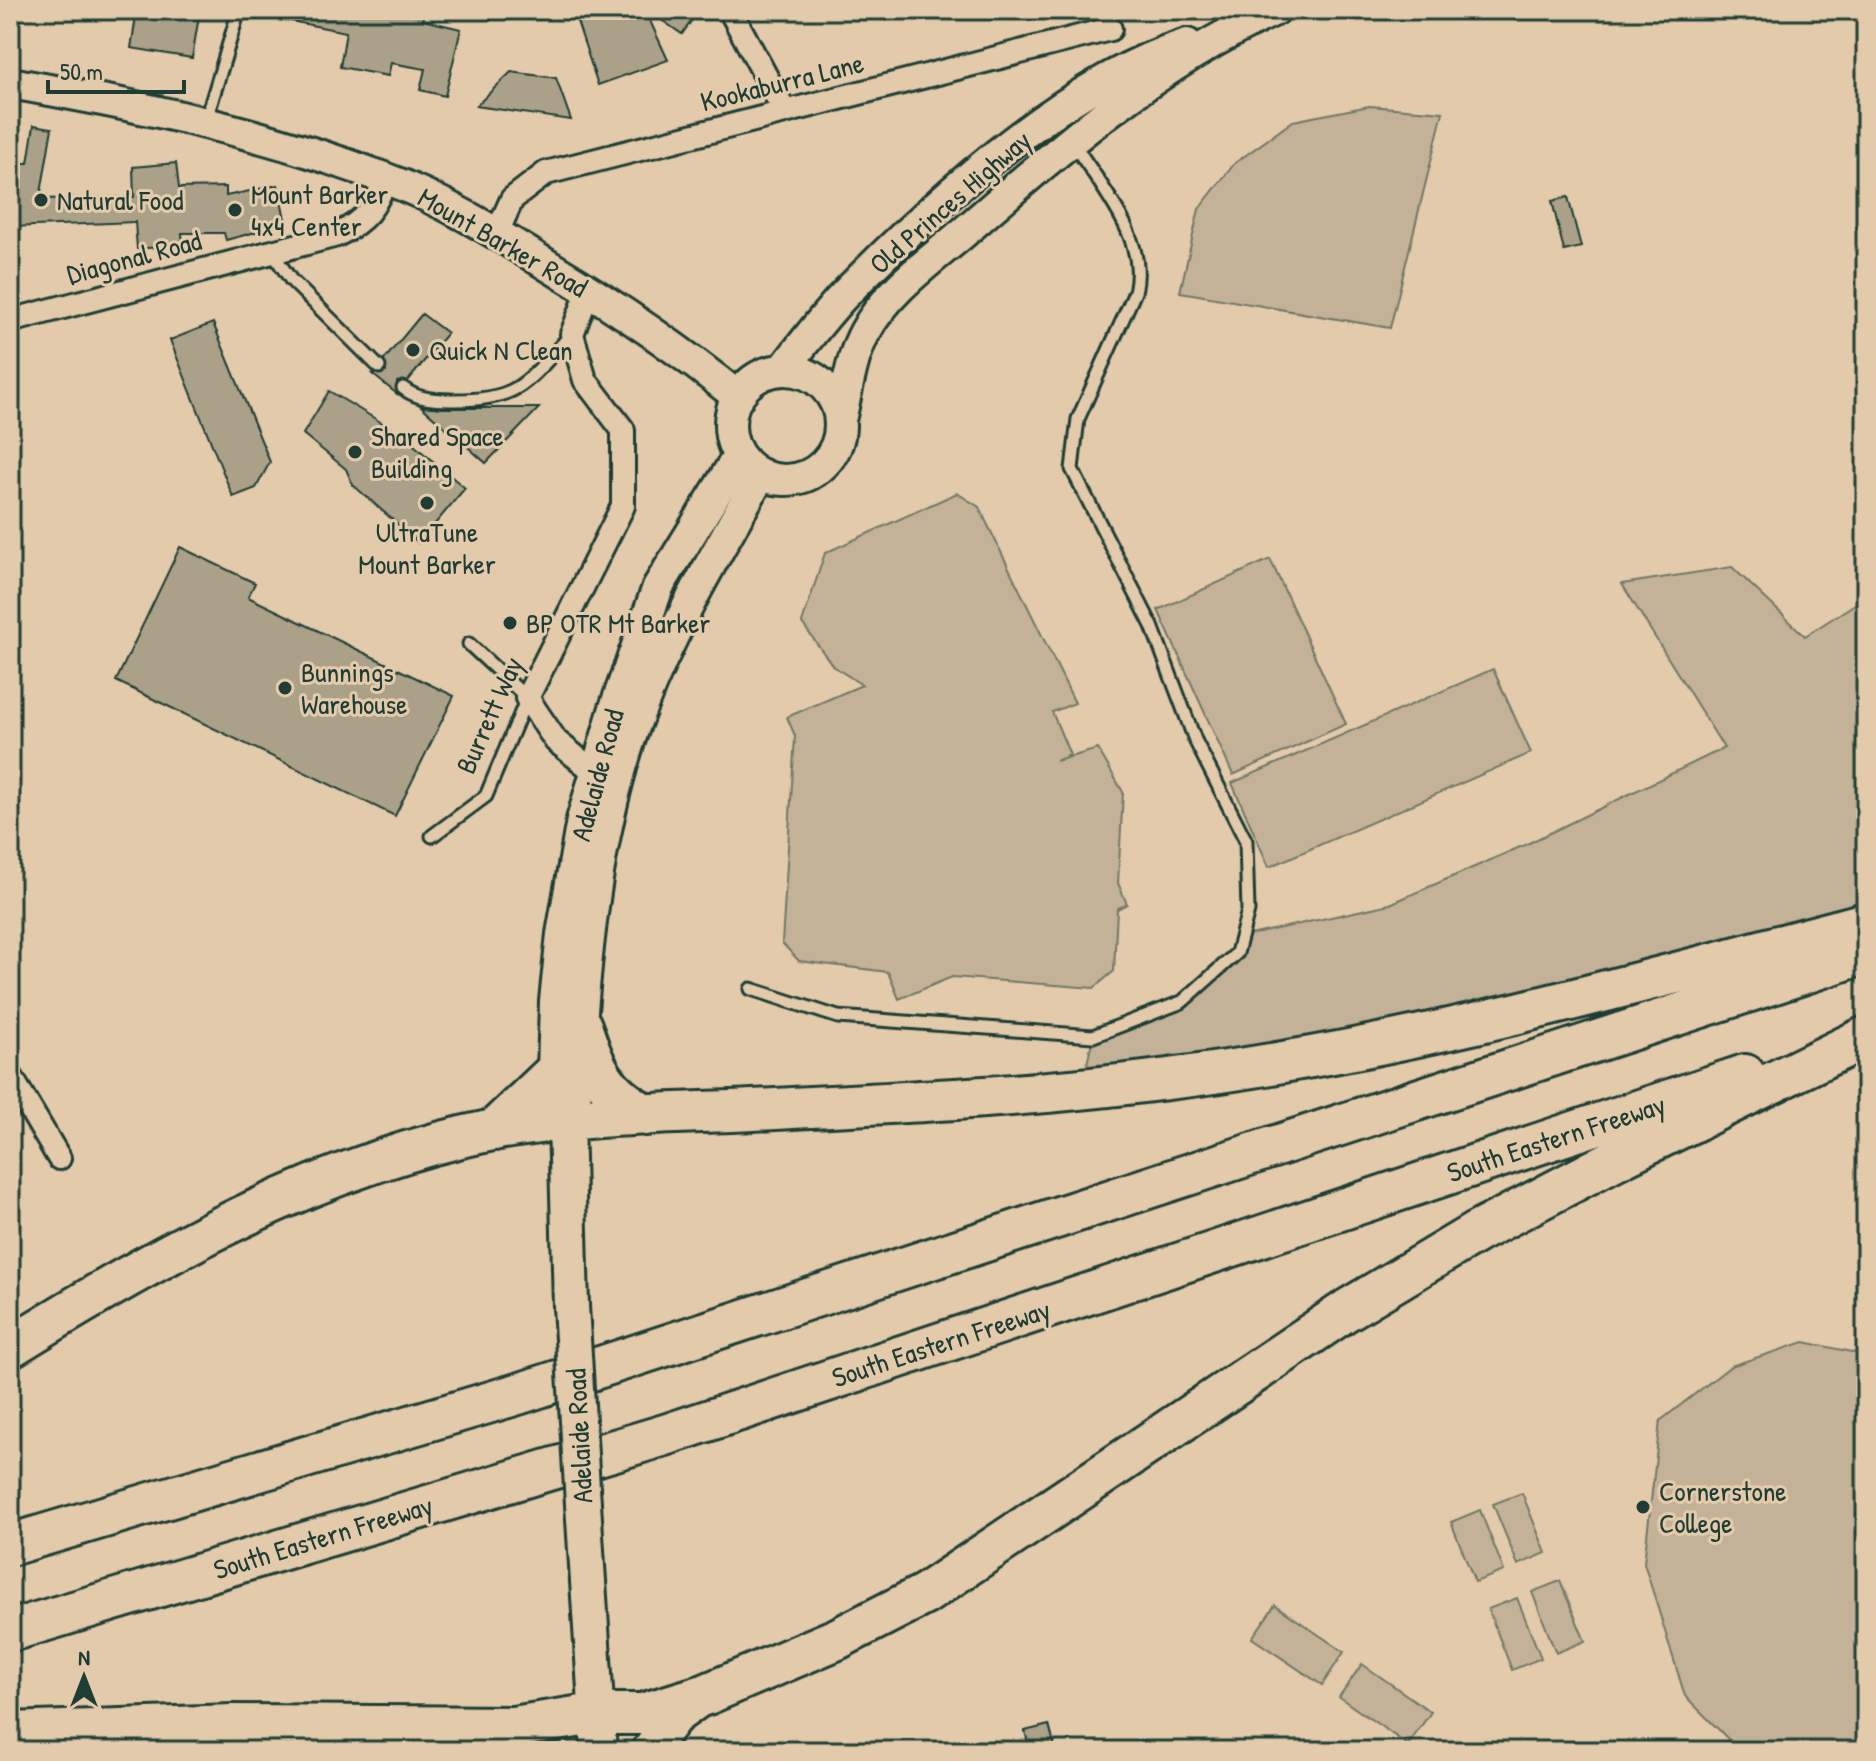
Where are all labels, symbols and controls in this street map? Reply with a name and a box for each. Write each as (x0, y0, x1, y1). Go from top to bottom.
street label: Kookaburra Lane (697, 43, 867, 121)
scale bar (48, 44, 184, 94)
text: 50 m (60, 55, 103, 87)
street label: Old Princes Highway (861, 121, 1039, 283)
place label: Mount Barker 4x4 Center (251, 175, 389, 245)
street label: Mount Barker Road (411, 178, 595, 306)
place label: Natural Food (57, 181, 183, 219)
marker: Natural Food (32, 191, 50, 209)
marker: Mount Barker 4x4 Center (226, 201, 244, 219)
street label: Diagonal Road (63, 221, 205, 293)
place label: Quick N Clean (429, 331, 573, 369)
marker: Quick N Clean (404, 341, 422, 359)
place label: Shared Space Building (371, 417, 504, 487)
marker: Shared Space Building (346, 443, 364, 461)
marker: UltraTune Mount Barker (418, 494, 436, 512)
place label: UltraTune Mount Barker (358, 513, 496, 583)
place label: BP OTR Mt Barker (526, 604, 710, 642)
marker: BP OTR Mt Barker (501, 614, 519, 632)
street label: Burrett Way (446, 651, 532, 779)
place label: Bunnings Warehouse (301, 653, 407, 723)
marker: Bunnings Warehouse (276, 679, 294, 697)
street label: Adelaide Road (561, 705, 633, 845)
street label: South Eastern Freeway (1442, 1085, 1670, 1191)
street label: South Eastern Freeway (827, 1290, 1055, 1396)
street label: Adelaide Road (556, 1368, 602, 1504)
place label: Cornerstone College (1659, 1472, 1787, 1542)
street label: South Eastern Freeway (209, 1486, 437, 1588)
marker: Cornerstone College (1634, 1498, 1652, 1516)
north arrow (44, 1637, 124, 1717)
text: N (78, 1642, 90, 1672)

